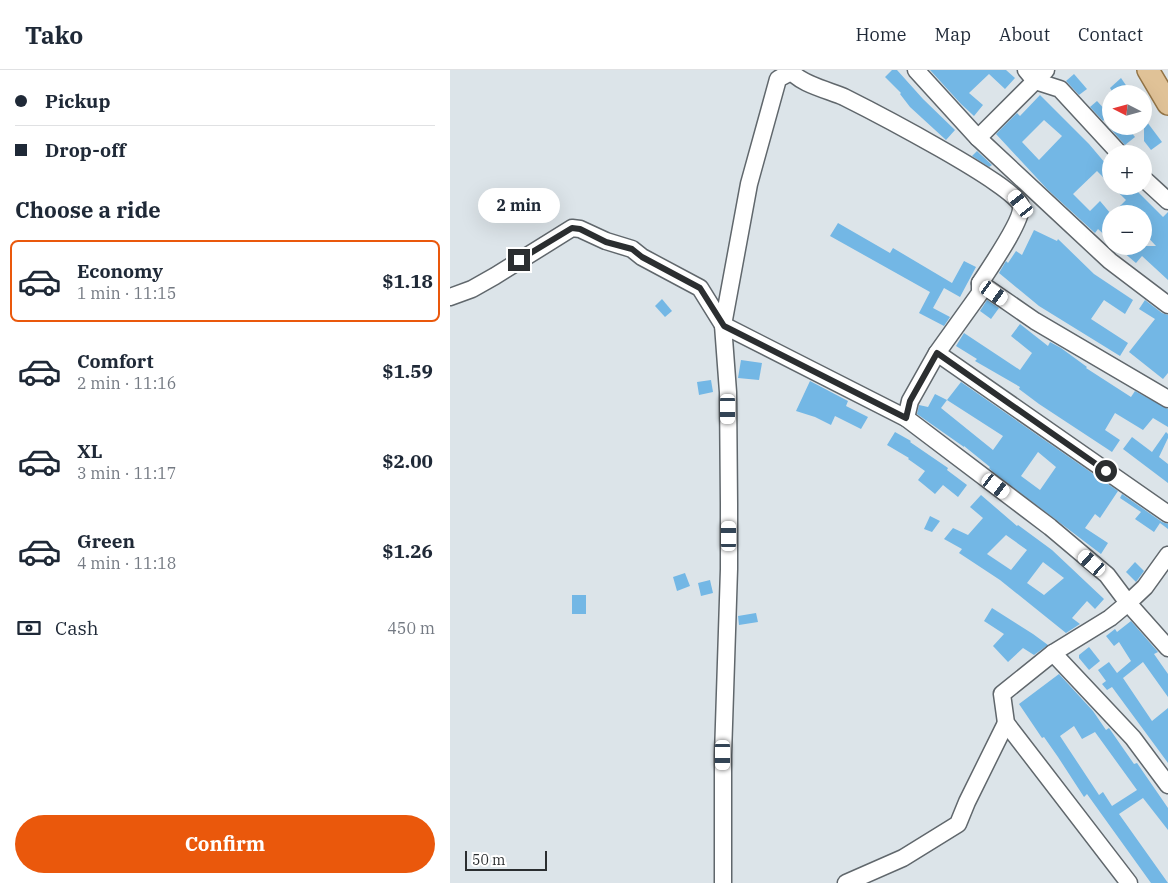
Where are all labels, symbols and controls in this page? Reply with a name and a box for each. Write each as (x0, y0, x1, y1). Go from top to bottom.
text: Tako (25, 19, 83, 51)
text: Home (855, 23, 907, 46)
text: Map (935, 23, 971, 46)
text: About (999, 23, 1050, 46)
text: Contact (1078, 23, 1143, 46)
north arrow (1102, 85, 1152, 135)
map controls (1102, 85, 1152, 255)
text: Pickup (45, 89, 110, 113)
text: Drop-off (45, 138, 126, 162)
button: + (1102, 145, 1152, 195)
callout: 2 min (478, 188, 560, 222)
car (1005, 188, 1036, 220)
text: Choose a ride (15, 195, 161, 224)
text: 2 min (497, 195, 541, 215)
button: − (1102, 205, 1152, 255)
route end (508, 249, 530, 271)
icon: car (17, 259, 62, 304)
text: Economy (77, 259, 163, 283)
text: $1.18 (382, 269, 433, 293)
car (977, 278, 1010, 308)
text: 1 min · 11:15 (77, 283, 176, 303)
icon: car (17, 349, 62, 394)
text: Comfort (77, 349, 154, 373)
text: $1.59 (382, 359, 433, 383)
text: 2 min · 11:16 (77, 373, 176, 393)
car (720, 394, 735, 424)
icon: car (17, 439, 62, 484)
text: XL (77, 439, 103, 463)
text: $2.00 (382, 449, 433, 473)
route start (1095, 460, 1117, 482)
text: 3 min · 11:17 (77, 463, 176, 483)
car (979, 471, 1012, 501)
car (721, 521, 736, 551)
icon: car (17, 529, 62, 574)
text: Green (77, 529, 135, 553)
text: $1.26 (382, 539, 433, 563)
car (1075, 547, 1108, 579)
text: 4 min · 11:18 (77, 553, 176, 573)
icon: cash (15, 614, 43, 642)
text: Cash (55, 616, 99, 640)
text: 450 m (387, 618, 435, 638)
car (715, 740, 730, 770)
button: Confirm (15, 815, 435, 873)
scale bar (465, 848, 548, 871)
text: 50 m (472, 851, 505, 869)

